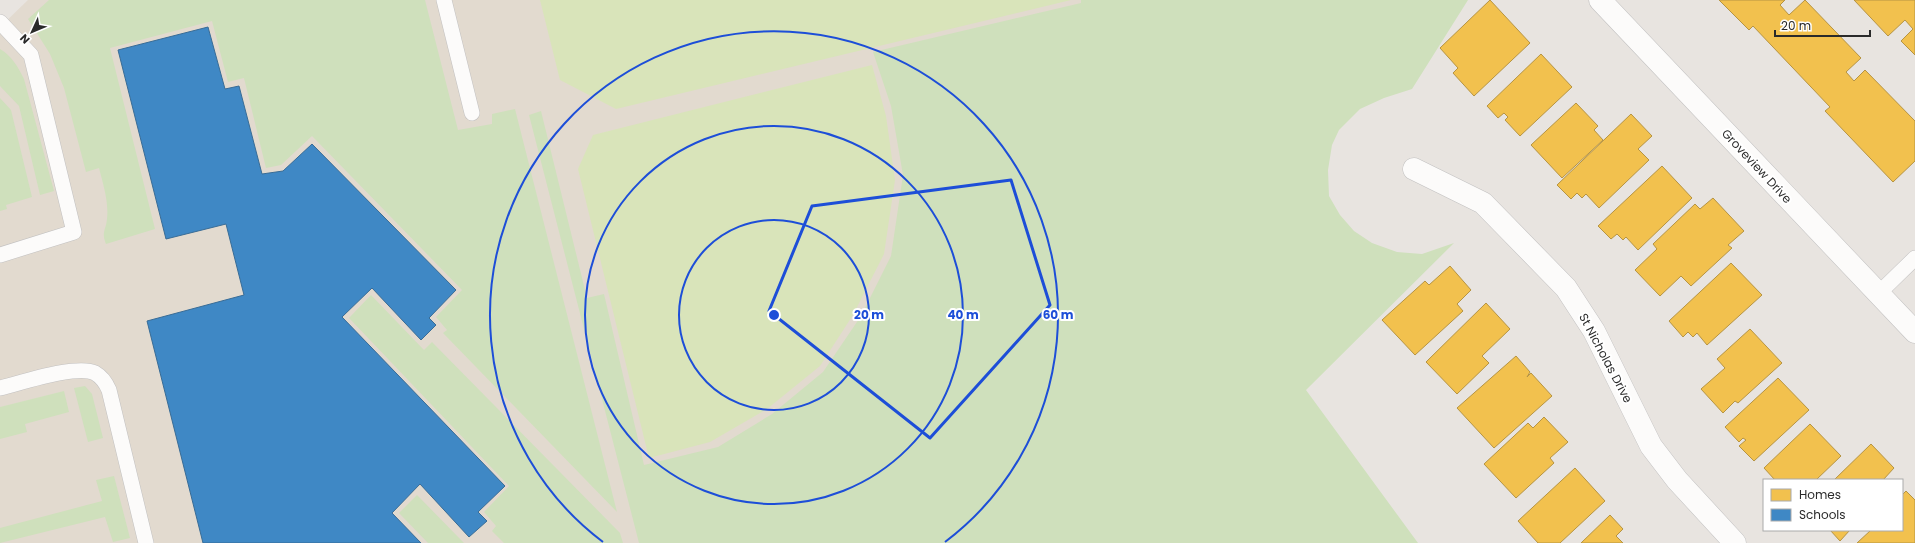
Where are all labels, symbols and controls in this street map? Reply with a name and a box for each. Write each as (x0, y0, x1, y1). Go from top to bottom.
north arrow (12, 12, 52, 52)
scale bar (1775, 12, 1870, 38)
text: 20 m (1781, 17, 1811, 34)
text: N (16, 30, 33, 47)
street label: Groveview Drive (1718, 125, 1796, 207)
text: 20 m (854, 306, 884, 323)
text: 40 m (947, 306, 979, 323)
text: 60 m (1043, 306, 1074, 323)
centre of rings (767, 308, 781, 322)
street label: St Nicholas Drive (1575, 310, 1637, 406)
legend (1763, 479, 1903, 531)
text: Homes (1799, 486, 1841, 503)
text: Schools (1799, 506, 1846, 523)

